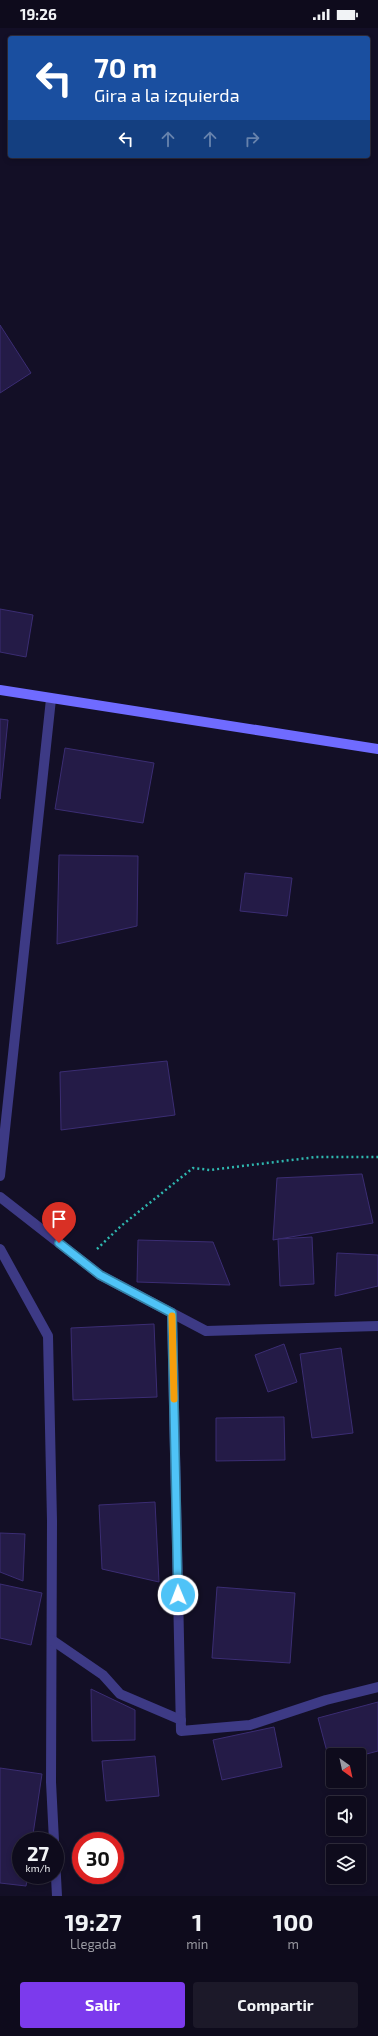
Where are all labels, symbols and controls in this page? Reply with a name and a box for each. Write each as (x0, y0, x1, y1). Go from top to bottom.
text: 19:26 (20, 5, 57, 23)
text: 70 m (94, 50, 157, 84)
icon: left (28, 52, 80, 104)
text: Gira a la izquierda (94, 84, 240, 106)
icon: left (115, 128, 137, 150)
icon: ahead (157, 128, 179, 150)
icon: ahead (199, 128, 221, 150)
icon: right (241, 128, 263, 150)
pin (42, 1202, 76, 1243)
icon: arrive (48, 1208, 70, 1230)
position arrow (157, 1574, 199, 1616)
north arrow (326, 1748, 366, 1788)
map controls (326, 1748, 366, 1884)
button: sound (326, 1796, 366, 1836)
speed limit sign: 30 (72, 1832, 124, 1884)
text: 27 (27, 1841, 49, 1865)
button: layers (326, 1844, 366, 1884)
text: km/h (26, 1862, 50, 1874)
text: 19:27 (64, 1907, 122, 1936)
text: 1 (192, 1907, 202, 1936)
text: 100 (273, 1907, 314, 1936)
text: Llegada (70, 1936, 116, 1952)
text: min (186, 1936, 208, 1952)
text: m (287, 1936, 299, 1952)
button: Salir (20, 1982, 185, 2028)
button: Compartir (193, 1982, 358, 2028)

